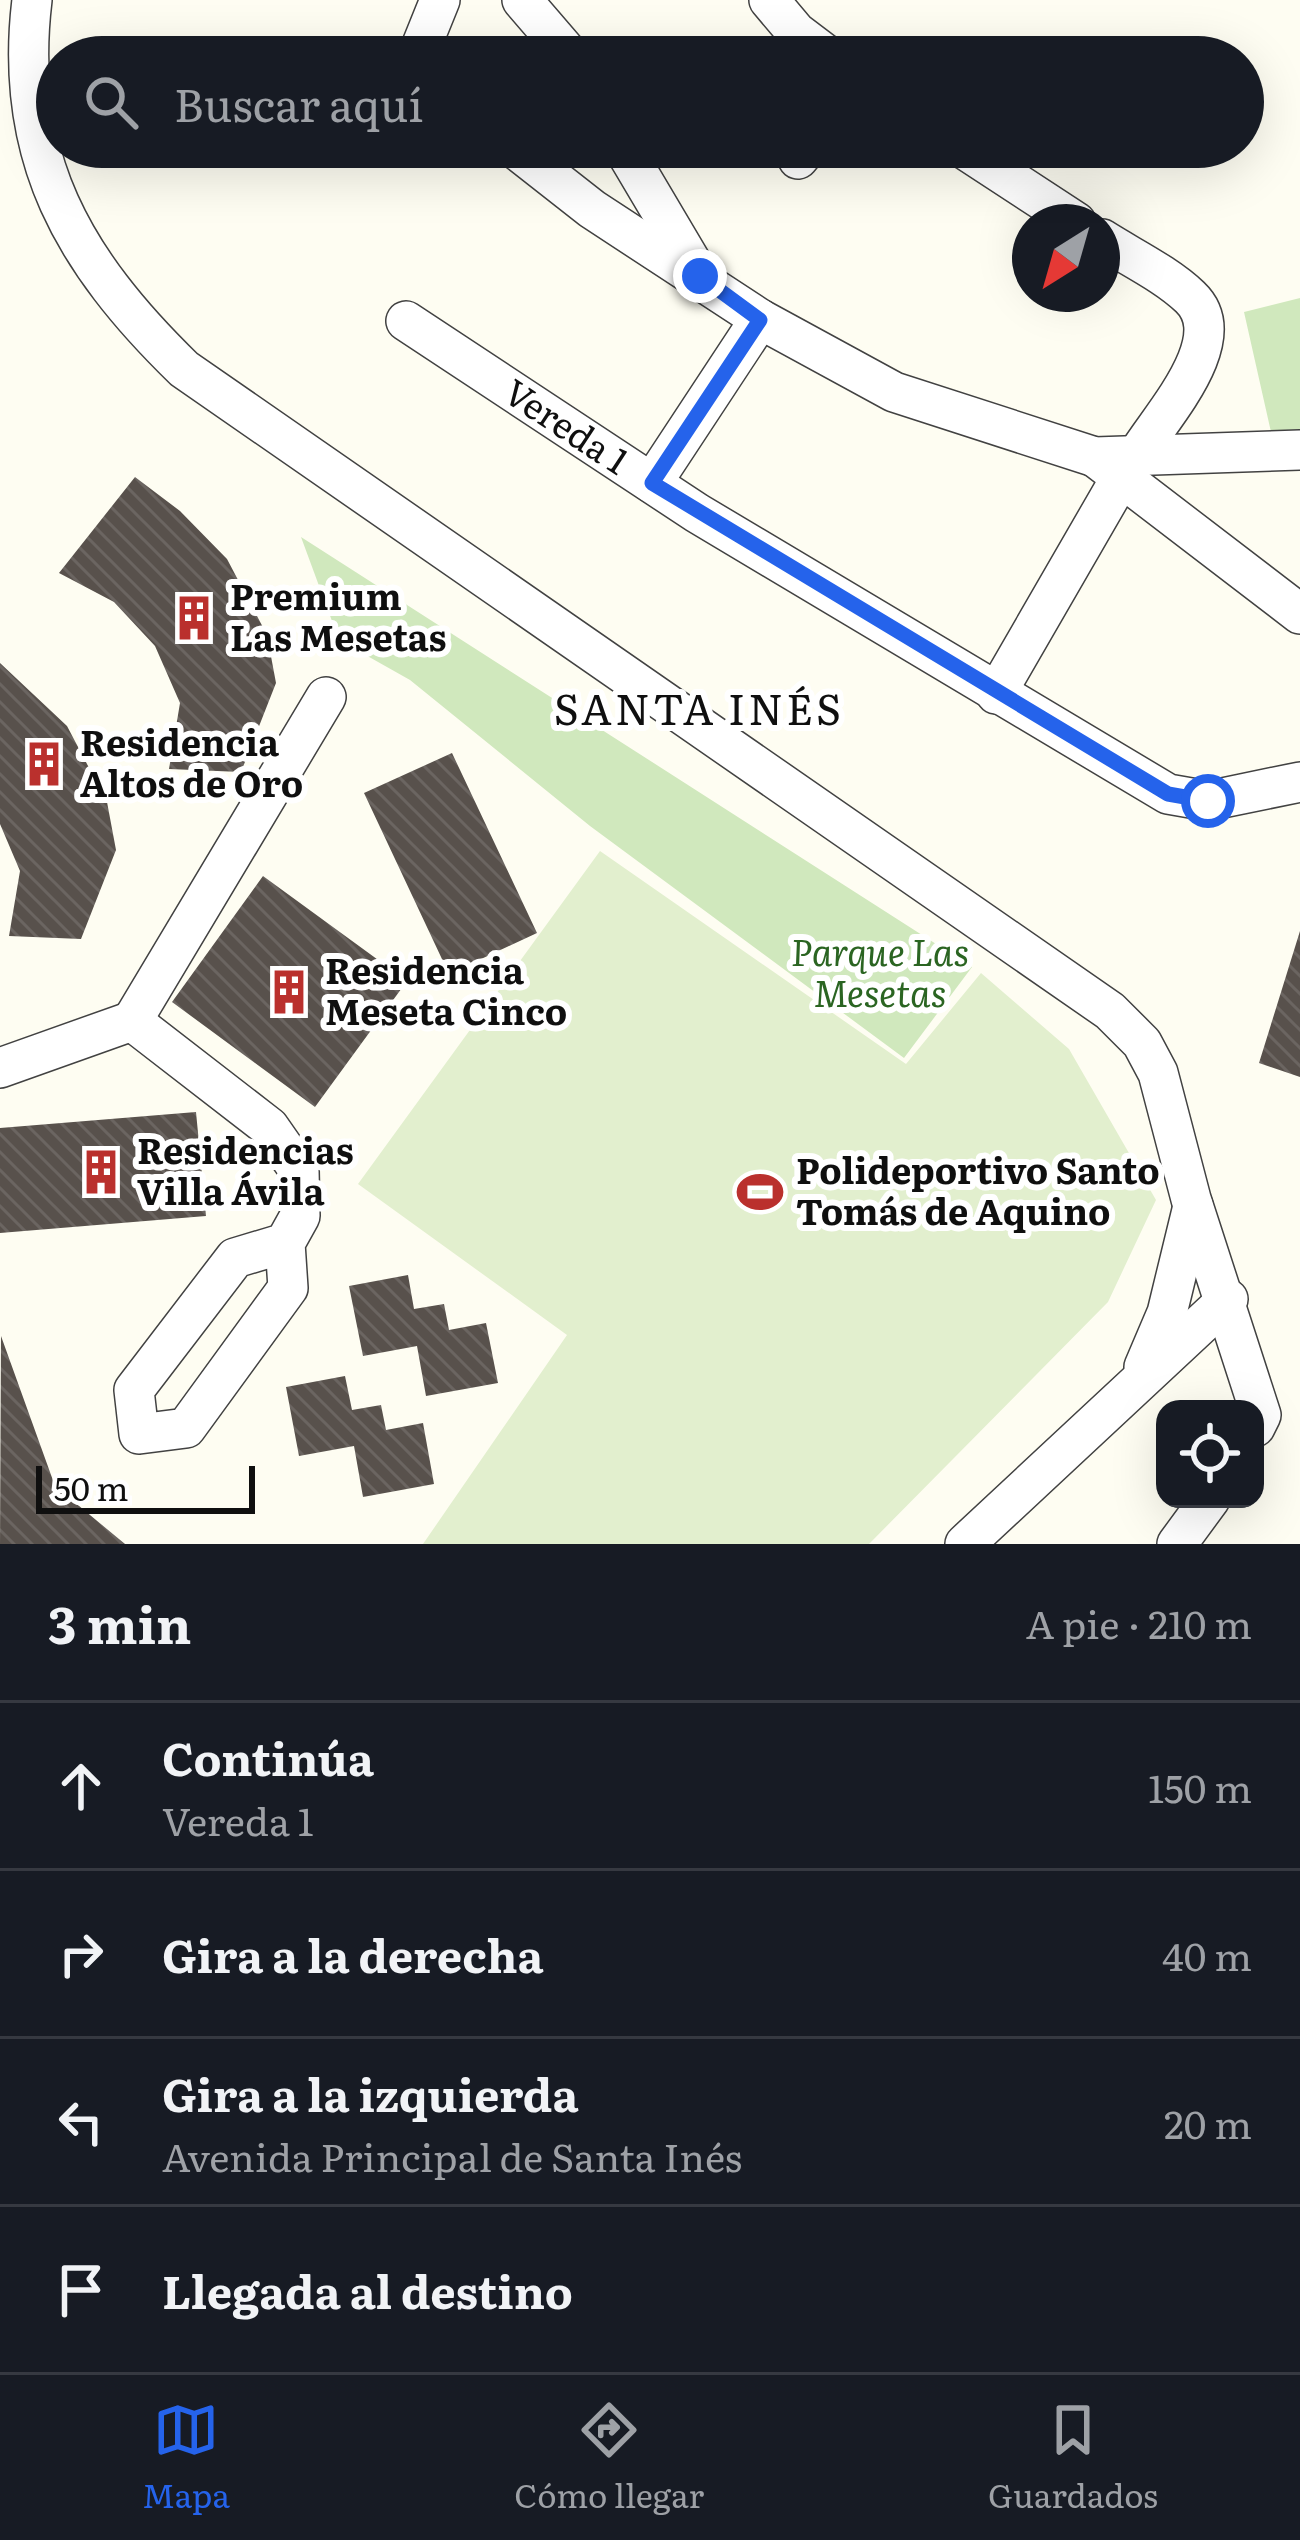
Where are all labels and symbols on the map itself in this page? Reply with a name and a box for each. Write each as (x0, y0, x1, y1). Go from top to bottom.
north arrow (1012, 204, 1120, 312)
route end (673, 249, 727, 303)
street label: Vereda 1 (495, 364, 641, 485)
place label: Premium Las Mesetas (230, 568, 446, 662)
building icon: Premium Las Mesetas (169, 593, 219, 643)
district label: SANTA INÉS (554, 676, 844, 738)
place label: Residencia Altos de Oro (80, 714, 303, 808)
building icon: Residencia Altos de Oro (19, 739, 69, 789)
route start (1181, 774, 1235, 828)
park label: Parque Las Mesetas (791, 924, 969, 1018)
place label: Residencia Meseta Cinco (325, 942, 567, 1036)
building icon: Residencia Meseta Cinco (264, 967, 314, 1017)
place label: Residencias Villa Ávila (137, 1122, 354, 1216)
place label: Polideportivo Santo Tomás de Aquino (796, 1142, 1160, 1236)
building icon: Residencias Villa Ávila (76, 1147, 126, 1197)
sports icon: Polideportivo Santo Tomás de Aquino (735, 1167, 785, 1217)
scale bar (36, 1460, 255, 1513)

